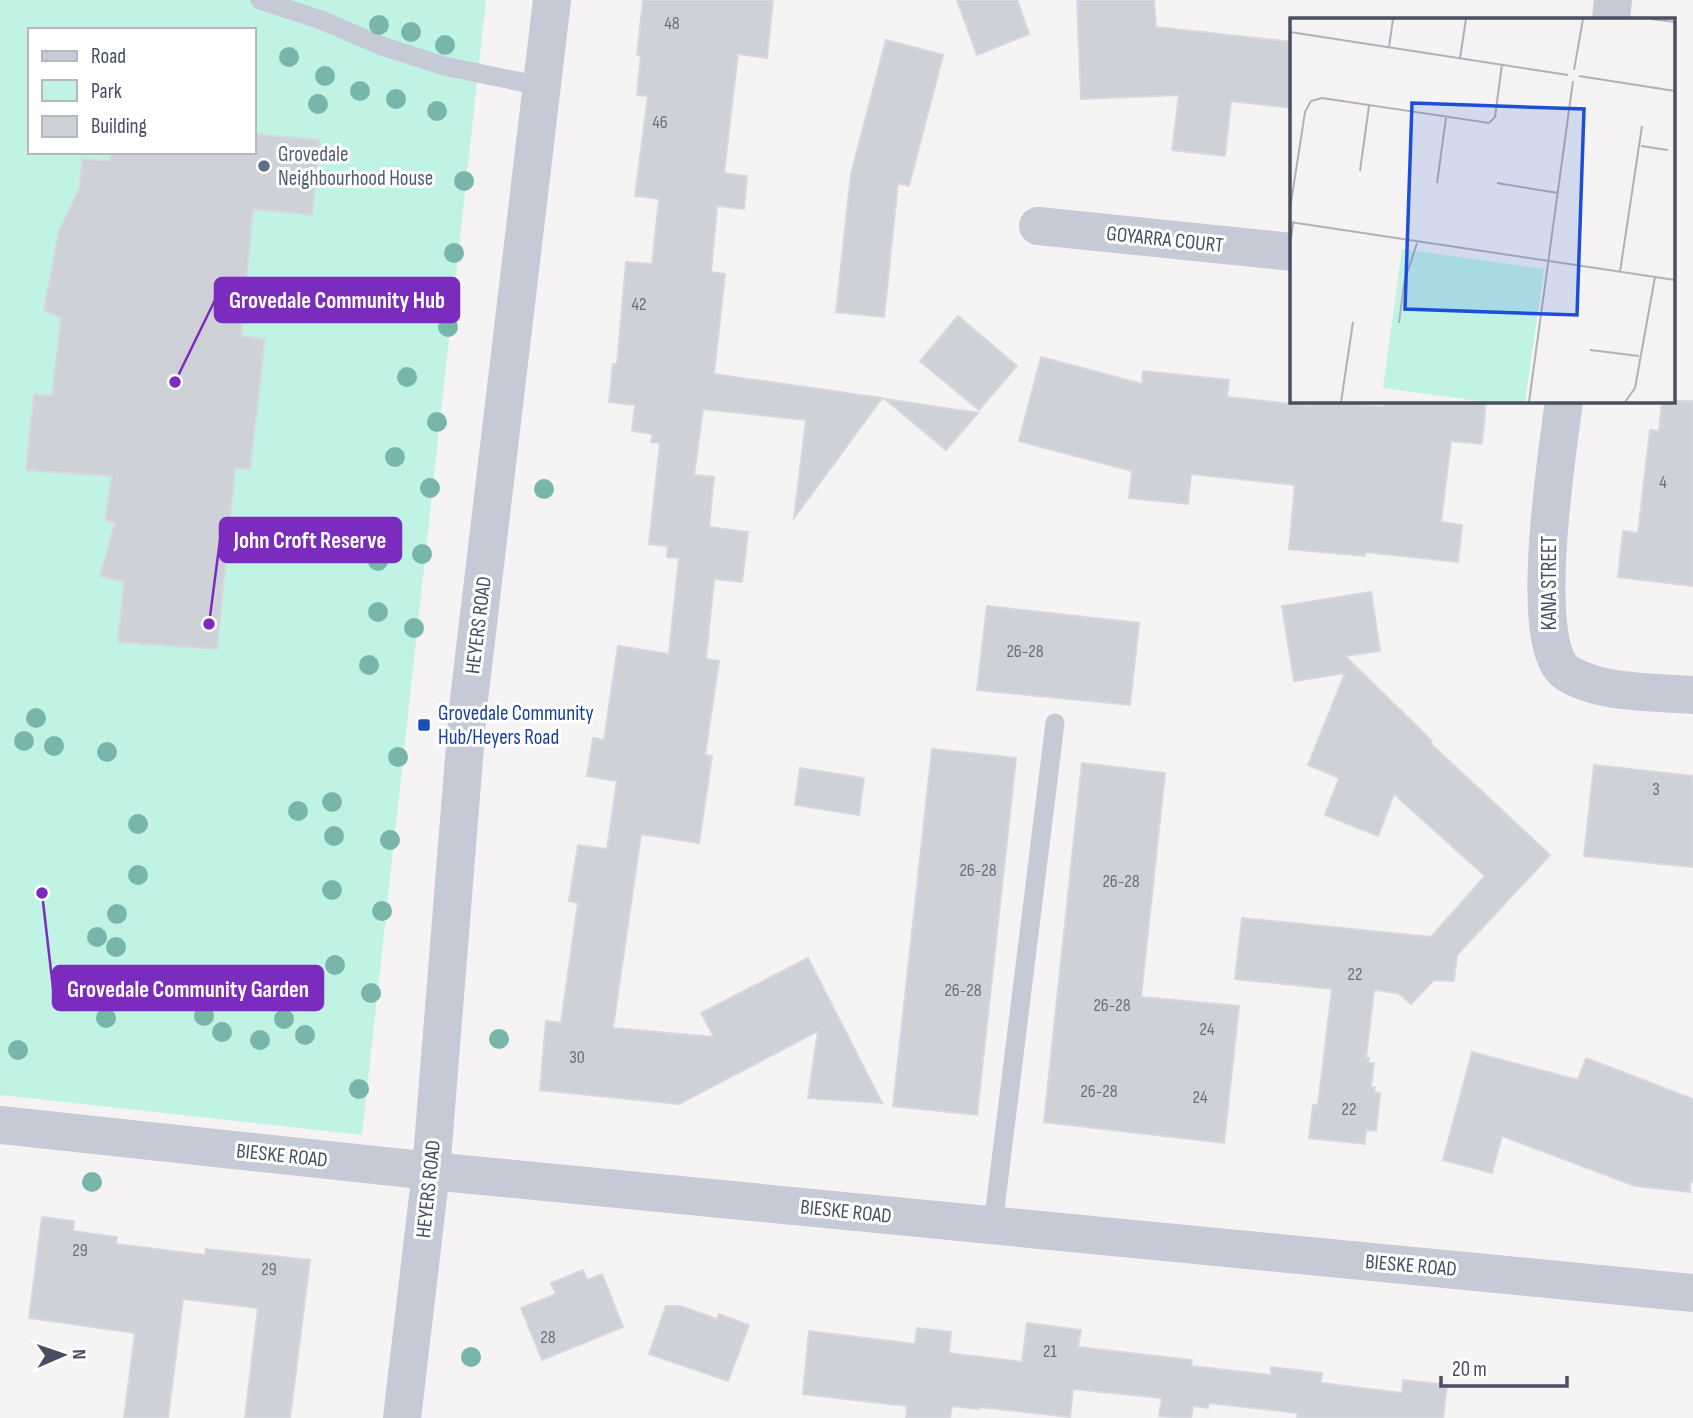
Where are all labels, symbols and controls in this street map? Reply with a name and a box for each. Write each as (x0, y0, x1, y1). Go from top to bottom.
house number: 48 (664, 13, 680, 34)
inset map (1290, 18, 1676, 402)
legend (28, 28, 256, 154)
text: Road (91, 44, 126, 69)
text: Park (91, 79, 122, 104)
house number: 46 (652, 112, 668, 133)
text: Building (91, 114, 147, 139)
place label: Grovedale Neighbourhood House (278, 142, 433, 191)
marker: Grovedale Neighbourhood House (256, 158, 272, 174)
street label: GOYARRA COURT (1105, 221, 1225, 258)
callout: Grovedale Community Hub (215, 278, 459, 322)
text: Grovedale Community Hub (229, 287, 445, 315)
house number: 42 (631, 294, 647, 315)
house number: 4 (1659, 472, 1667, 493)
callout: John Croft Reserve (220, 518, 401, 562)
text: John Croft Reserve (233, 527, 386, 555)
street label: KANA STREET (1537, 535, 1562, 630)
street label: HEYERS ROAD (460, 575, 497, 675)
house number: 26-28 (1006, 641, 1044, 662)
place label: Grovedale Community Hub/Heyers Road (438, 701, 594, 750)
marker: Grovedale Community Hub/Heyers Road (416, 717, 432, 733)
house number: 3 (1652, 779, 1660, 800)
house number: 26-28 (959, 860, 997, 881)
house number: 26-28 (1102, 871, 1140, 892)
house number: 22 (1348, 964, 1362, 985)
callout: Grovedale Community Garden (53, 966, 323, 1010)
text: Grovedale Community Garden (67, 976, 309, 1004)
house number: 26-28 (944, 980, 982, 1001)
house number: 26-28 (1093, 995, 1131, 1016)
house number: 24 (1200, 1019, 1215, 1040)
house number: 30 (569, 1047, 585, 1068)
house number: 26-28 (1080, 1081, 1118, 1102)
house number: 24 (1193, 1087, 1208, 1108)
house number: 22 (1342, 1099, 1356, 1120)
street label: BIESKE ROAD (235, 1138, 329, 1173)
street label: HEYERS ROAD (411, 1139, 446, 1239)
street label: BIESKE ROAD (799, 1194, 893, 1229)
house number: 29 (72, 1240, 88, 1261)
street label: BIESKE ROAD (1364, 1249, 1458, 1282)
house number: 29 (261, 1259, 277, 1280)
north arrow (28, 1320, 98, 1390)
house number: 28 (540, 1327, 556, 1348)
house number: 21 (1043, 1341, 1058, 1362)
scale bar (1441, 1344, 1567, 1388)
text: N (67, 1349, 90, 1360)
text: 20 m (1452, 1357, 1487, 1382)

